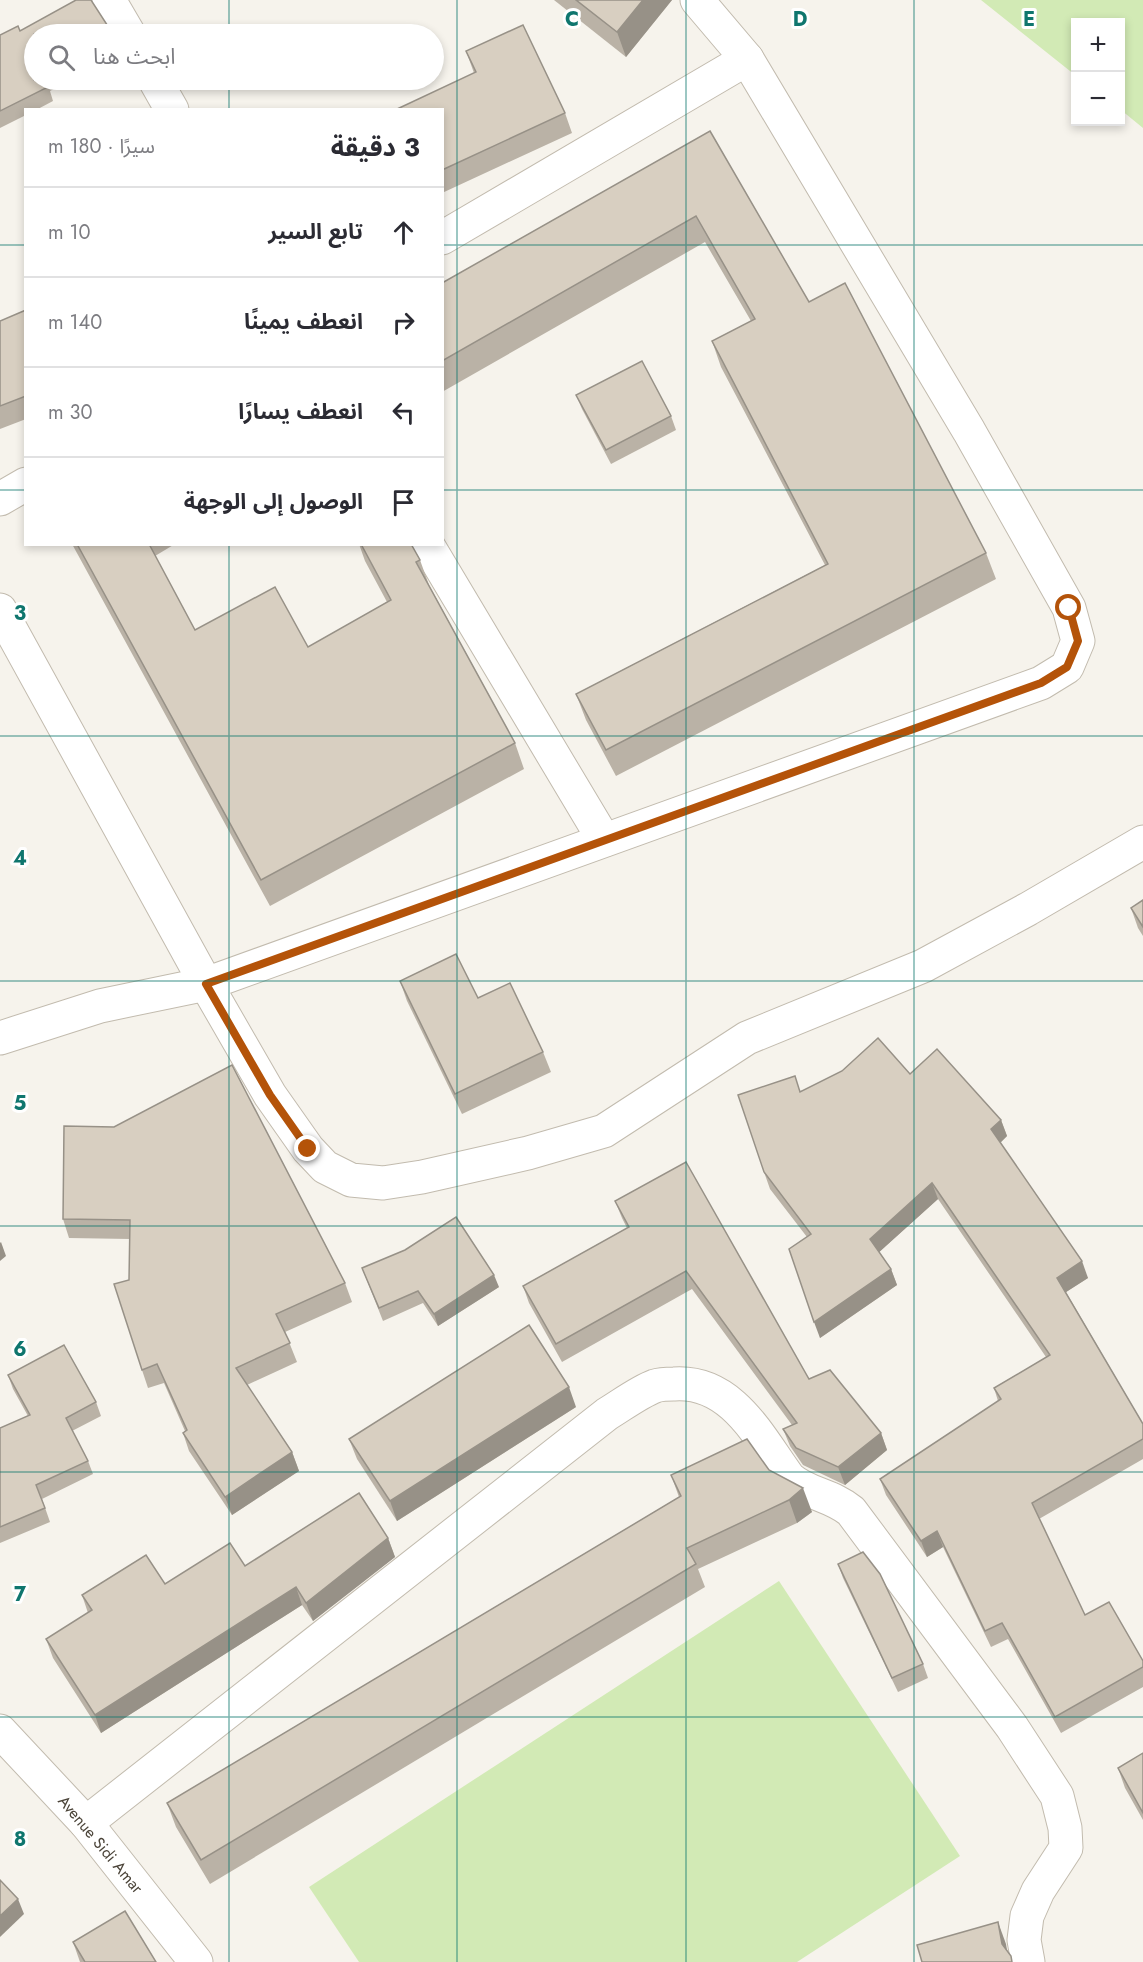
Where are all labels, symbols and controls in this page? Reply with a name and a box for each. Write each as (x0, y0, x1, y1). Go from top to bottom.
text: C (565, 5, 579, 34)
text: D (793, 5, 807, 34)
text: E (1023, 5, 1035, 34)
map controls (1071, 18, 1125, 126)
button: + (1071, 18, 1125, 72)
search box (24, 24, 444, 90)
text: ابحث هنا (93, 40, 175, 72)
icon: search (45, 41, 78, 74)
button: − (1071, 72, 1125, 126)
text: 3 دقيقة (331, 128, 420, 166)
text: سيرًا · 180 m (48, 132, 155, 161)
text: تابع السير (268, 215, 363, 247)
icon: ahead (387, 216, 420, 249)
text: 10 m (48, 218, 91, 247)
text: انعطف يمينًا (244, 305, 363, 337)
icon: right (387, 306, 420, 339)
text: 140 m (48, 308, 102, 337)
text: انعطف يسارًا (238, 395, 363, 427)
icon: left (387, 396, 420, 429)
text: 30 m (48, 398, 93, 427)
text: الوصول إلى الوجهة (184, 485, 363, 517)
icon: arrive (387, 486, 420, 519)
route start (1055, 594, 1081, 620)
text: 3 (14, 599, 26, 628)
text: 4 (13, 844, 27, 873)
text: 5 (14, 1089, 27, 1118)
route end (294, 1135, 320, 1161)
text: 6 (13, 1335, 27, 1364)
text: 7 (14, 1580, 27, 1609)
street label: Avenue Sidi Amar (53, 1790, 149, 1899)
text: 8 (14, 1825, 26, 1854)

